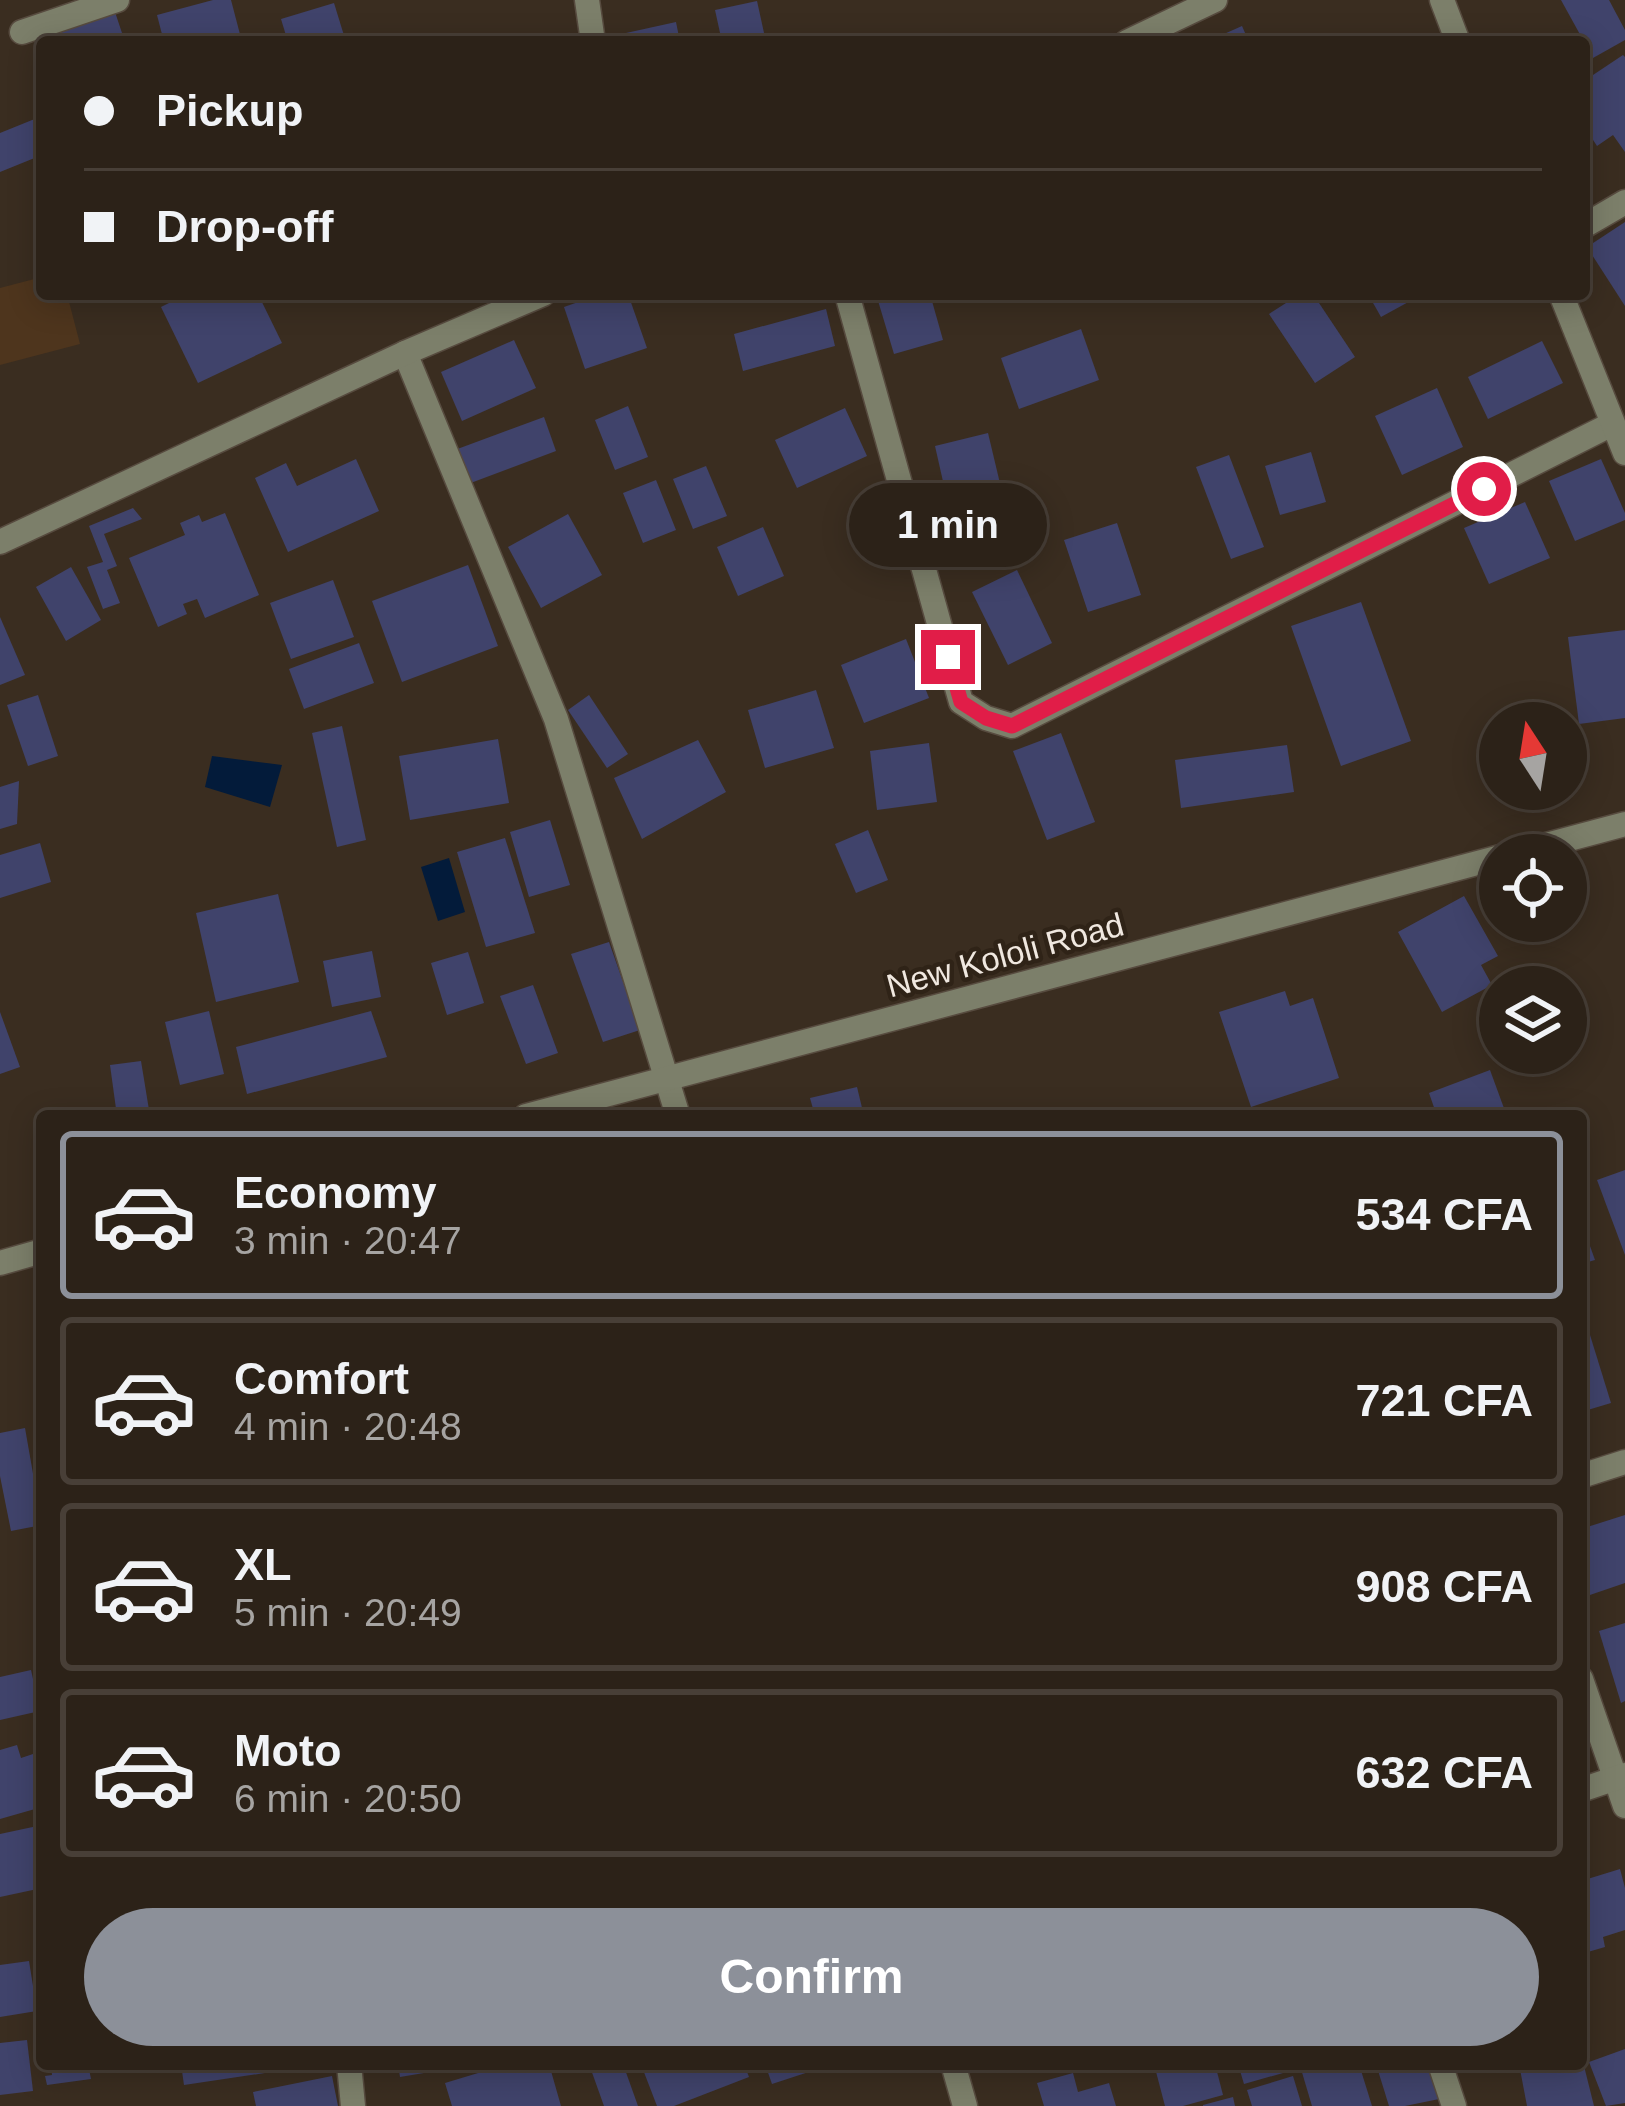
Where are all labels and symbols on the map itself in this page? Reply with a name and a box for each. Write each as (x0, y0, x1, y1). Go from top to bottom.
route start (1457, 462, 1511, 516)
callout: 1 min (849, 483, 1047, 567)
route end (921, 630, 975, 684)
north arrow (1479, 702, 1587, 810)
street label: New Kololi Road (882, 906, 1128, 1004)

